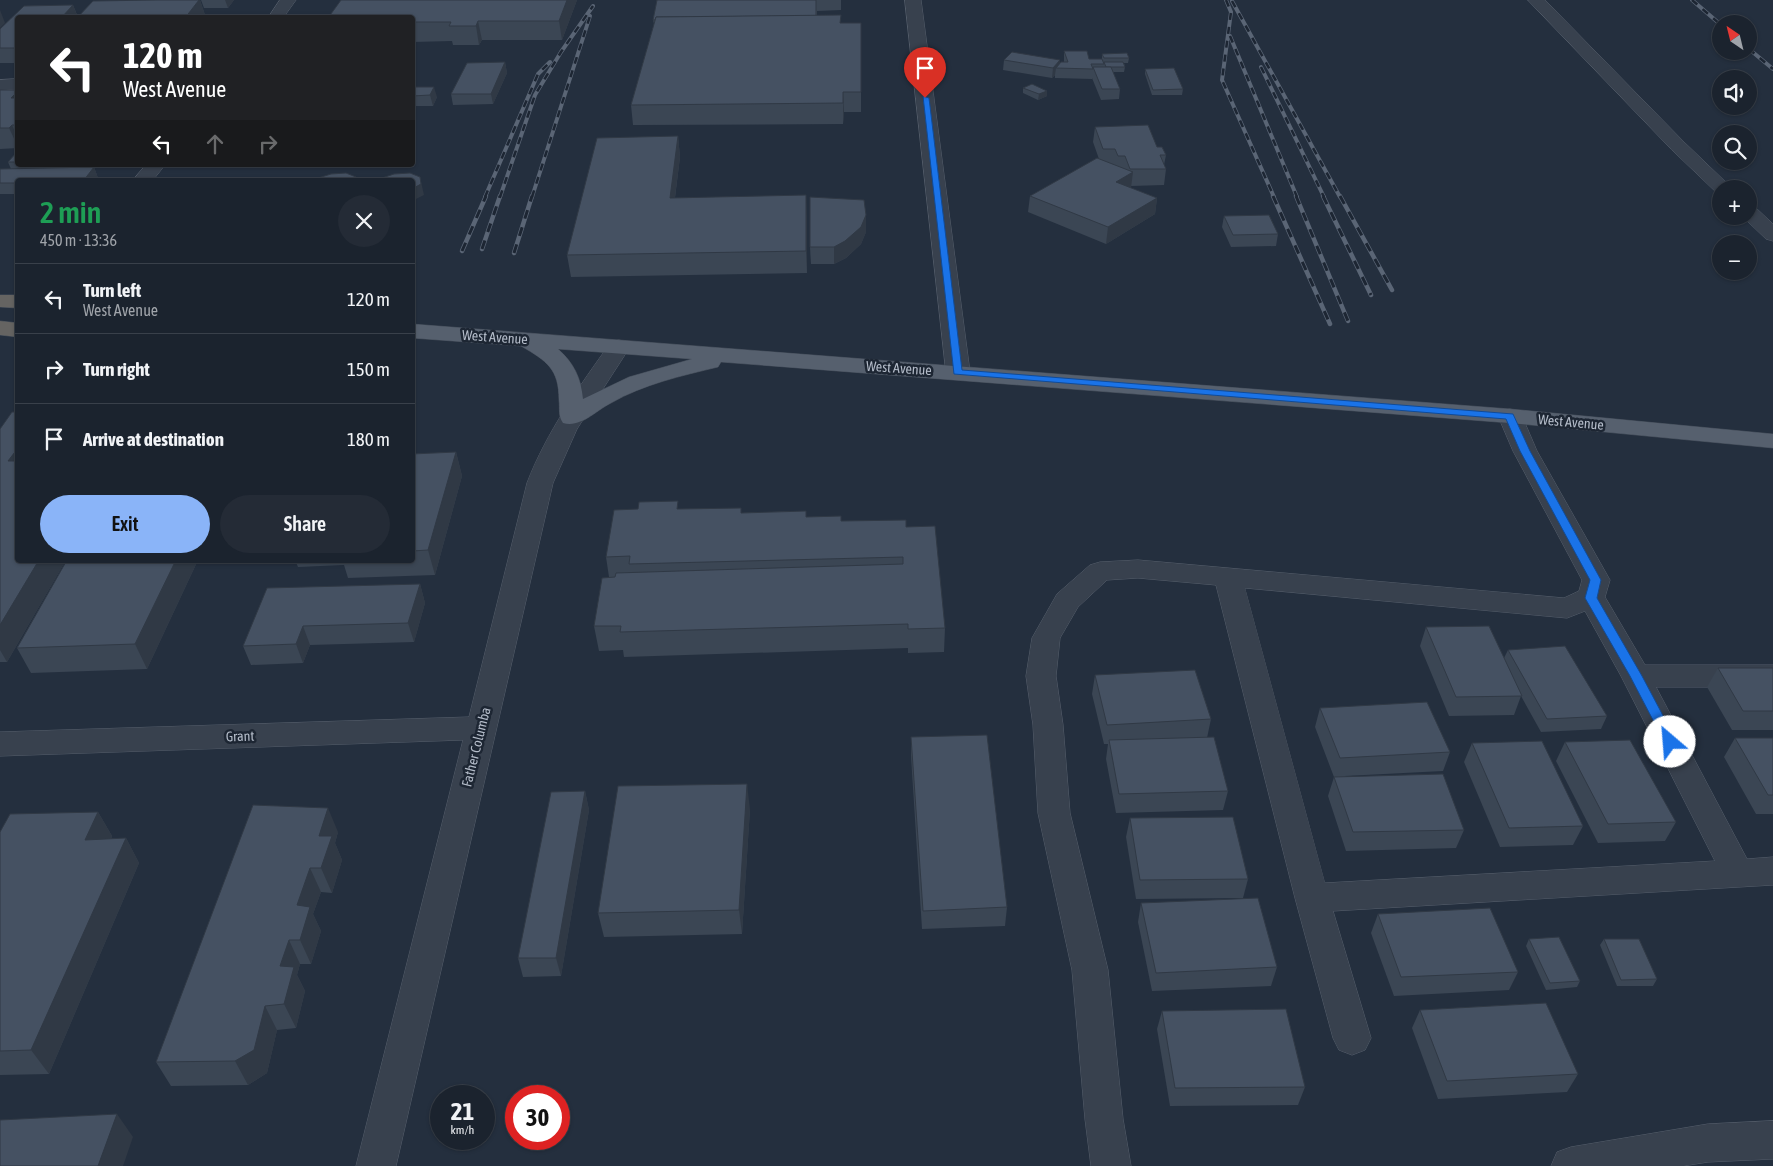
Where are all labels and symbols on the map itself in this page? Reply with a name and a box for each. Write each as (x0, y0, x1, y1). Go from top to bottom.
north arrow (1712, 15, 1758, 60)
pin (904, 47, 946, 98)
street label: West Avenue (462, 327, 528, 347)
street label: West Avenue (866, 358, 932, 378)
street label: West Avenue (1538, 411, 1604, 433)
street label: Father Columba (458, 705, 494, 789)
position arrow (1643, 715, 1695, 767)
street label: Grant (225, 728, 255, 744)
speed limit sign: 30 (505, 1085, 570, 1150)

